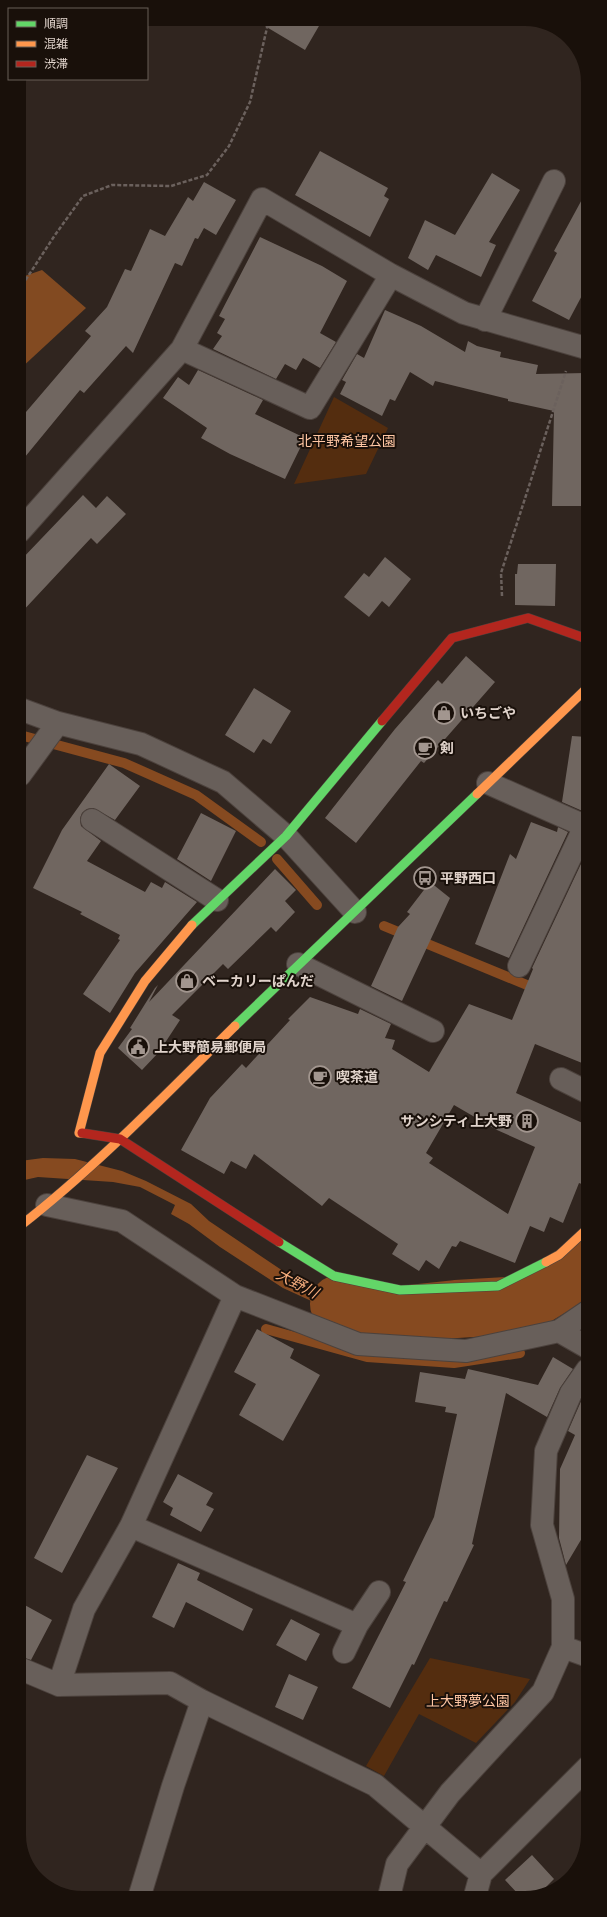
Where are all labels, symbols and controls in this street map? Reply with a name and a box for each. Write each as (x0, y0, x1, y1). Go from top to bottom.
legend (8, 8, 148, 80)
text: 順調 (44, 17, 68, 32)
text: 混雑 (44, 37, 68, 52)
text: 渋滞 (44, 57, 68, 72)
park label: 北平野希望公園 (298, 433, 396, 450)
shop icon: いちごや (431, 700, 457, 726)
place label: いちごや (460, 705, 516, 722)
cafe icon: 剣 (412, 735, 438, 761)
place label: 剣 (440, 740, 454, 757)
bus stop icon: 平野西口 (412, 865, 438, 891)
place label: 平野西口 (440, 870, 496, 887)
shop icon: ベーカリーぱんだ (174, 968, 200, 994)
place label: ベーカリーぱんだ (202, 973, 314, 990)
public building icon: 上大野簡易郵便局 (125, 1034, 151, 1060)
place label: 上大野簡易郵便局 (154, 1039, 266, 1056)
cafe icon: 喫茶道 (307, 1064, 333, 1090)
place label: 喫茶道 (336, 1069, 378, 1086)
building icon: サンシティ上大野 (514, 1108, 540, 1134)
place label: サンシティ上大野 (401, 1113, 512, 1130)
water label: 大野川 (273, 1265, 323, 1304)
park label: 上大野夢公園 (426, 1693, 510, 1710)

